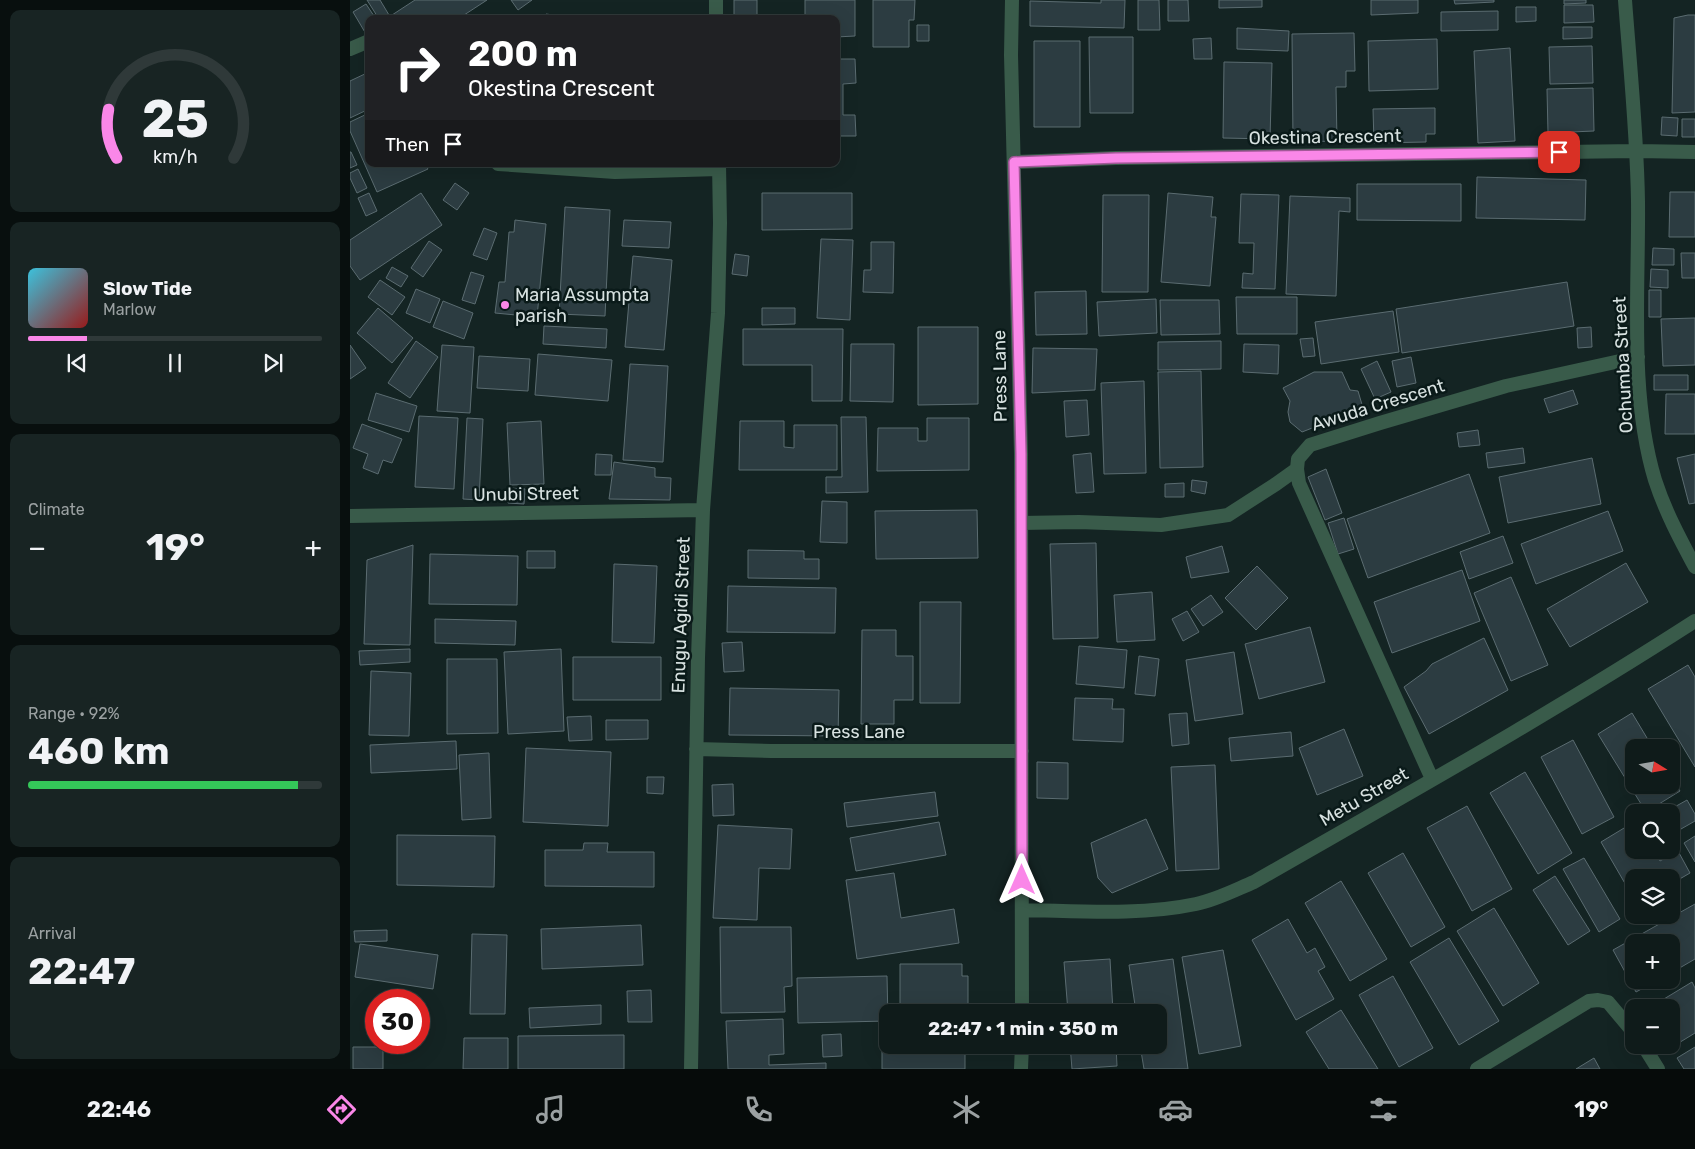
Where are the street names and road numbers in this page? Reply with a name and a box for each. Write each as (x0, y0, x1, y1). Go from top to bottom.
street label: Okestina Crescent (1248, 125, 1402, 149)
street label: Ochumba Street (1608, 296, 1638, 434)
street label: Press Lane (988, 330, 1012, 422)
street label: Awuda Crescent (1309, 374, 1447, 436)
street label: Unubi Street (473, 482, 579, 506)
street label: Enugu Agidi Street (667, 536, 695, 694)
street label: Press Lane (813, 721, 905, 743)
street label: Metu Street (1316, 763, 1412, 831)

